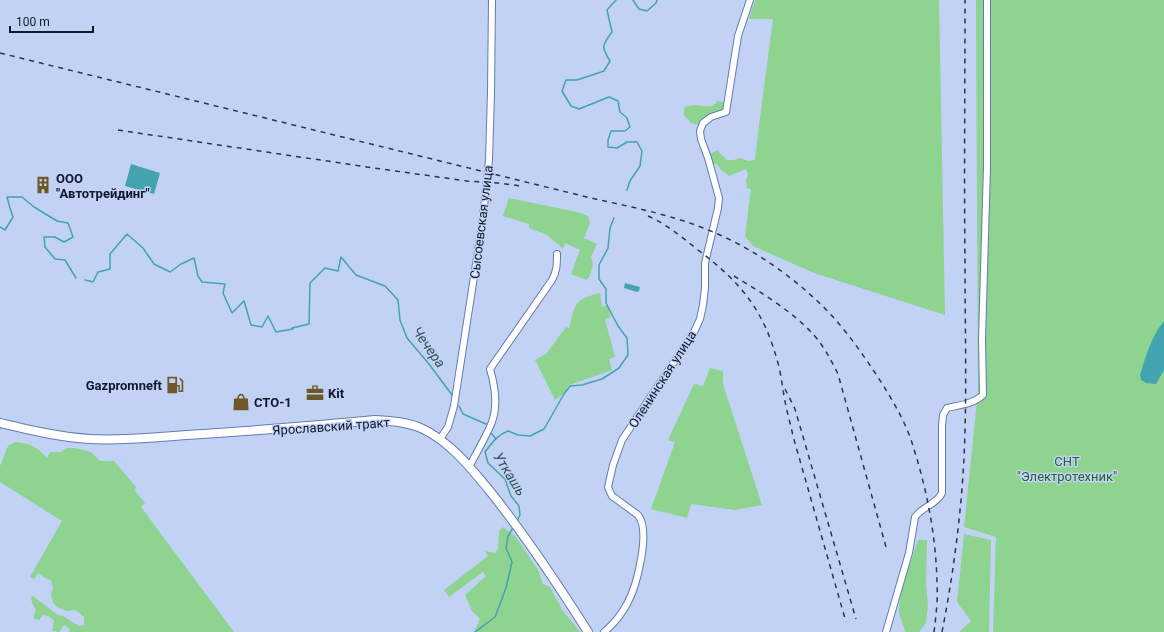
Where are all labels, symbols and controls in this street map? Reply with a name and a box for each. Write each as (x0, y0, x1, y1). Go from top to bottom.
scale bar (10, 8, 93, 34)
text: 100 m (16, 15, 50, 29)
street label: Сысоевская улица (467, 165, 496, 280)
place label: ООО "Автотрейдинг" (56, 171, 150, 201)
building icon: ООО "Автотрейдинг" (33, 175, 53, 195)
water label: Чечера (409, 324, 449, 370)
street label: Оленинская улица (625, 328, 699, 431)
fuel station icon: Gazpromneft (165, 375, 185, 395)
place label: Gazpromneft (86, 378, 163, 393)
office icon: Kit (305, 383, 325, 403)
place label: Kit (328, 386, 345, 401)
shop icon: СТО-1 (231, 392, 251, 412)
place label: СТО-1 (254, 395, 292, 410)
street label: Ярославский тракт (272, 415, 390, 438)
water label: Уткашь (490, 449, 530, 499)
park label: СНТ "Электротехник" (1017, 454, 1117, 484)

